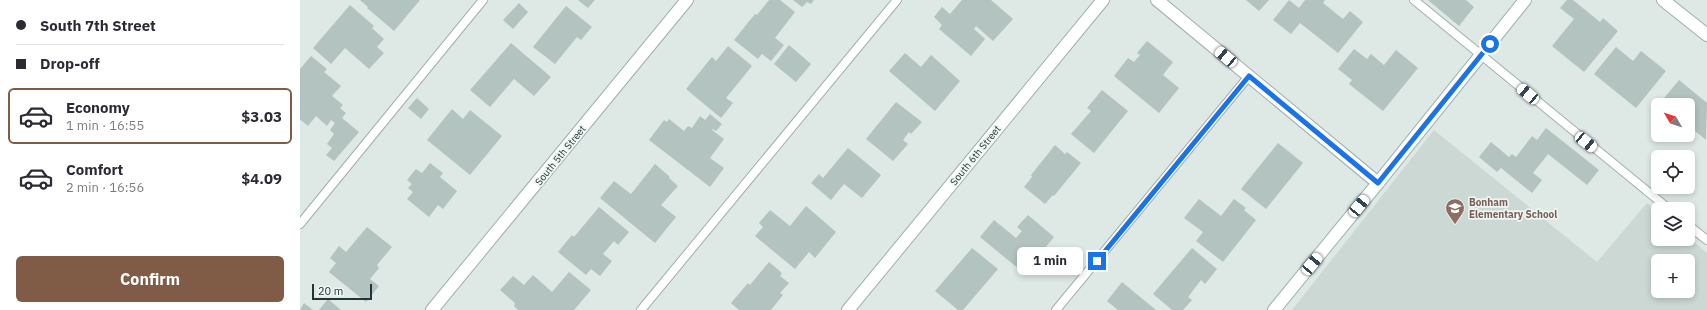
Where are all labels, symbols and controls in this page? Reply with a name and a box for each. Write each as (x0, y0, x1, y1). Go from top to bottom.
text: South 7th Street (40, 16, 156, 35)
route start (1481, 35, 1499, 53)
car (1213, 45, 1239, 69)
text: Drop-off (40, 54, 100, 73)
car (1515, 82, 1541, 106)
icon: car (18, 98, 54, 134)
text: Economy (66, 98, 130, 117)
north arrow (1651, 98, 1695, 142)
map controls (1651, 98, 1695, 298)
text: $3.03 (241, 107, 282, 126)
text: 1 min · 16:55 (66, 117, 144, 134)
street label: South 5th Street (532, 122, 589, 188)
street label: South 6th Street (947, 122, 1004, 188)
car (1573, 130, 1599, 154)
button: locate (1651, 150, 1695, 194)
icon: car (18, 160, 54, 196)
text: Comfort (66, 160, 123, 179)
text: $4.09 (241, 169, 282, 188)
text: 2 min · 16:56 (66, 179, 144, 196)
car (1347, 193, 1371, 219)
place label: Bonham Elementary School (1469, 196, 1557, 221)
school or university icon: Bonham Elementary School (1444, 197, 1466, 225)
button: layers (1651, 202, 1695, 246)
callout: 1 min (1017, 247, 1083, 275)
car (1300, 251, 1324, 277)
text: 1 min (1033, 252, 1067, 269)
route end (1088, 252, 1106, 270)
button: + (1651, 254, 1695, 298)
button: Confirm (16, 256, 284, 302)
scale bar (312, 282, 372, 301)
text: 20 m (318, 284, 343, 298)

